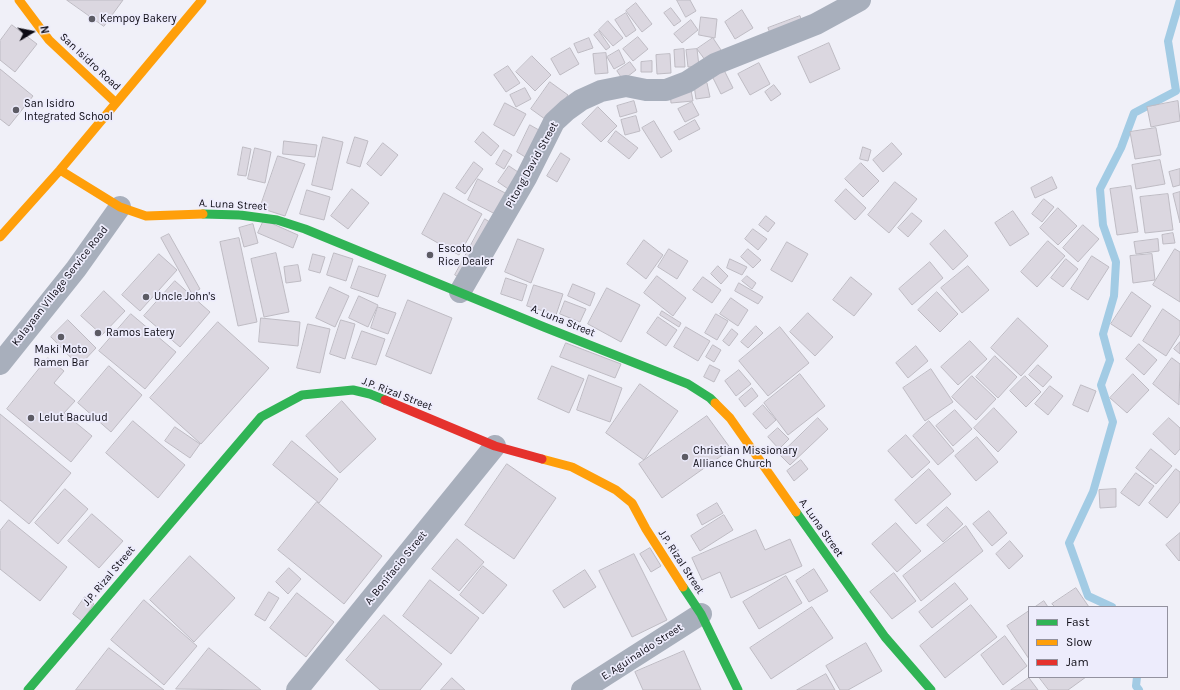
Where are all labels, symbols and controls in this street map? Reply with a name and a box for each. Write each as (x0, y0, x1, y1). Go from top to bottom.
north arrow (12, 12, 52, 52)
place label: Kempoy Bakery (100, 12, 177, 26)
marker: Kempoy Bakery (87, 14, 97, 24)
text: N (37, 25, 51, 35)
street label: San Isidro Road (57, 30, 123, 94)
place label: San Isidro Integrated School (24, 97, 113, 123)
marker: San Isidro Integrated School (11, 105, 21, 115)
street label: Pitong David Street (503, 120, 561, 210)
street label: A. Luna Street (199, 197, 267, 213)
street label: Kalayaan Village Service Road (9, 223, 111, 349)
place label: Escoto Rice Dealer (438, 242, 494, 268)
marker: Escoto Rice Dealer (425, 250, 435, 260)
place label: Uncle John's (154, 290, 216, 304)
marker: Uncle John's (141, 292, 151, 302)
street label: A. Luna Street (529, 302, 597, 340)
place label: Ramos Eatery (106, 326, 175, 340)
marker: Ramos Eatery (93, 328, 103, 338)
marker: Maki Moto Ramen Bar (56, 332, 66, 342)
place label: Maki Moto Ramen Bar (34, 343, 88, 369)
street label: J.P. Rizal Street (360, 375, 434, 413)
place label: Lelut Baculud (39, 411, 108, 425)
marker: Lelut Baculud (26, 413, 36, 423)
place label: Christian Missionary Alliance Church (693, 444, 797, 470)
marker: Christian Missionary Alliance Church (680, 452, 690, 462)
street label: A. Luna Street (796, 496, 846, 560)
street label: J.P. Rizal Street (655, 527, 707, 597)
street label: A. Bonifacio Street (362, 528, 430, 608)
street label: J.P. Rizal Street (80, 543, 138, 609)
legend (1028, 606, 1168, 678)
text: Fast (1066, 615, 1089, 629)
street label: E. Aguinaldo Street (599, 621, 685, 683)
text: Slow (1066, 635, 1092, 649)
text: Jam (1066, 655, 1089, 669)

